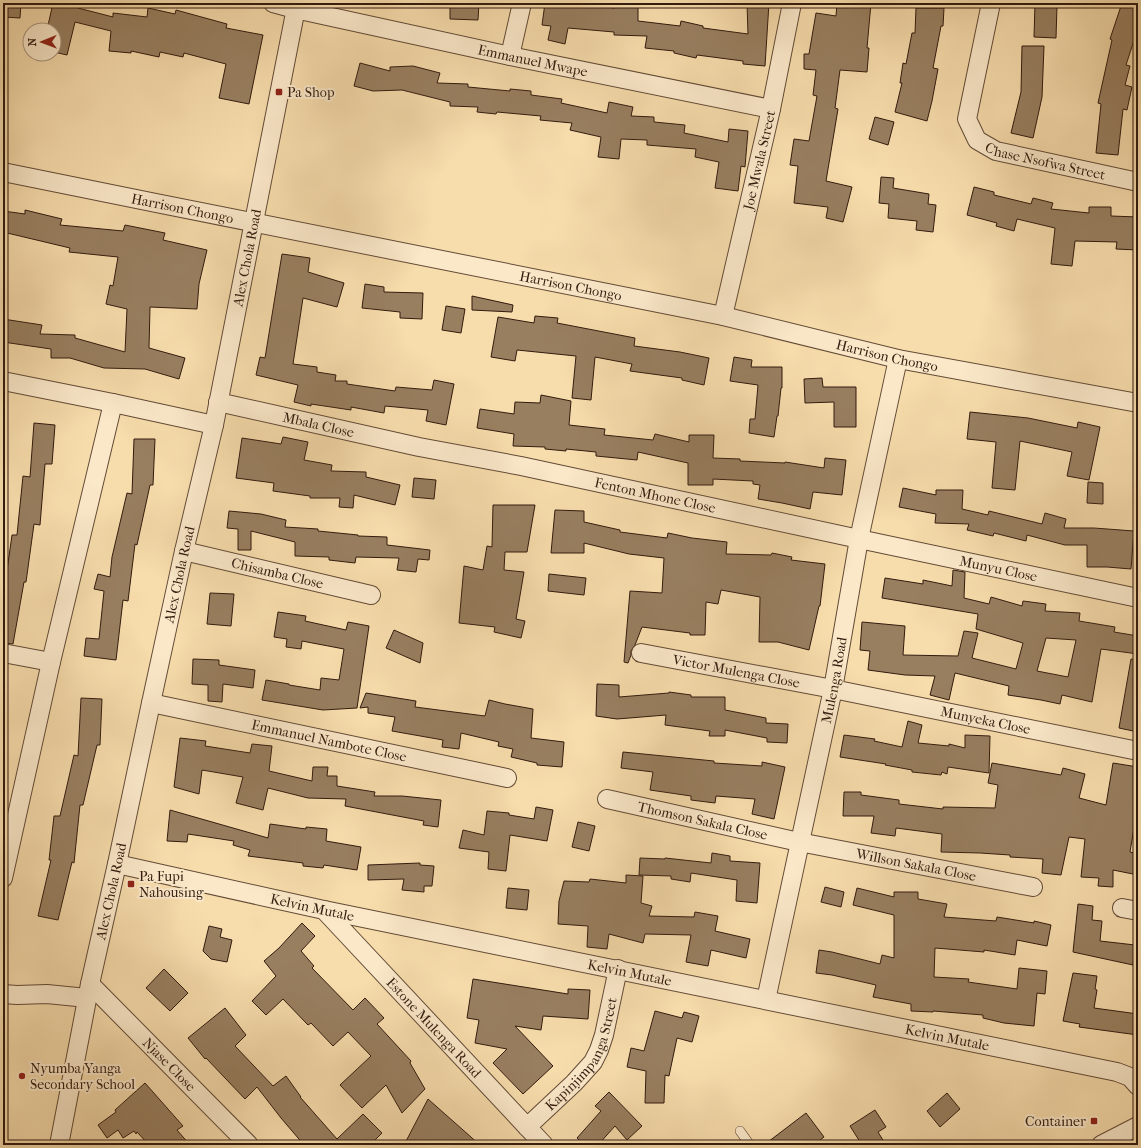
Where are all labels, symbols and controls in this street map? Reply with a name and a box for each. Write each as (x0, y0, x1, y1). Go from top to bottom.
north arrow (22, 22, 62, 62)
text: N (26, 37, 39, 46)
street label: Emmanuel Mwape (476, 41, 589, 81)
place label: Pa Shop (287, 84, 335, 101)
marker: Pa Shop (274, 87, 284, 97)
street label: Joe Mwala Street (740, 109, 779, 213)
street label: Chase Nsofwa Street (982, 138, 1107, 184)
street label: Harrison Chongo (130, 190, 235, 227)
street label: Alex Chola Road (229, 207, 265, 309)
street label: Harrison Chongo (518, 268, 623, 305)
street label: Harrison Chongo (834, 336, 939, 375)
street label: Mbala Close (281, 409, 356, 441)
street label: Fenton Mhone Close (593, 474, 717, 517)
street label: Alex Chola Road (160, 524, 199, 626)
street label: Munyu Close (958, 552, 1039, 585)
street label: Chisamba Close (230, 554, 325, 593)
street label: Mulenga Road (818, 635, 851, 725)
street label: Victor Mulenga Close (670, 651, 801, 692)
street label: Munyeka Close (939, 703, 1032, 738)
street label: Emmanuel Nambote Close (250, 716, 408, 766)
street label: Thomson Sakala Close (636, 798, 769, 844)
street label: Alex Chola Road (92, 841, 130, 942)
street label: Willson Sakala Close (853, 845, 978, 885)
place label: Pa Fupi Nahousing (139, 868, 204, 901)
marker: Pa Fupi Nahousing (126, 879, 136, 889)
street label: Kelvin Mutale (269, 890, 356, 925)
street label: Kelvin Mutale (586, 956, 673, 990)
street label: Estone Mulenga Road (383, 974, 485, 1082)
street label: Kapinjimpanga Street (542, 996, 621, 1114)
street label: Kelvin Mutale (903, 1021, 991, 1055)
street label: Njase Close (139, 1034, 199, 1095)
place label: Nyumba Yanga Secondary School (30, 1060, 135, 1093)
marker: Nyumba Yanga Secondary School (17, 1071, 27, 1081)
place label: Container (1025, 1113, 1086, 1130)
marker: Container (1089, 1116, 1099, 1126)

